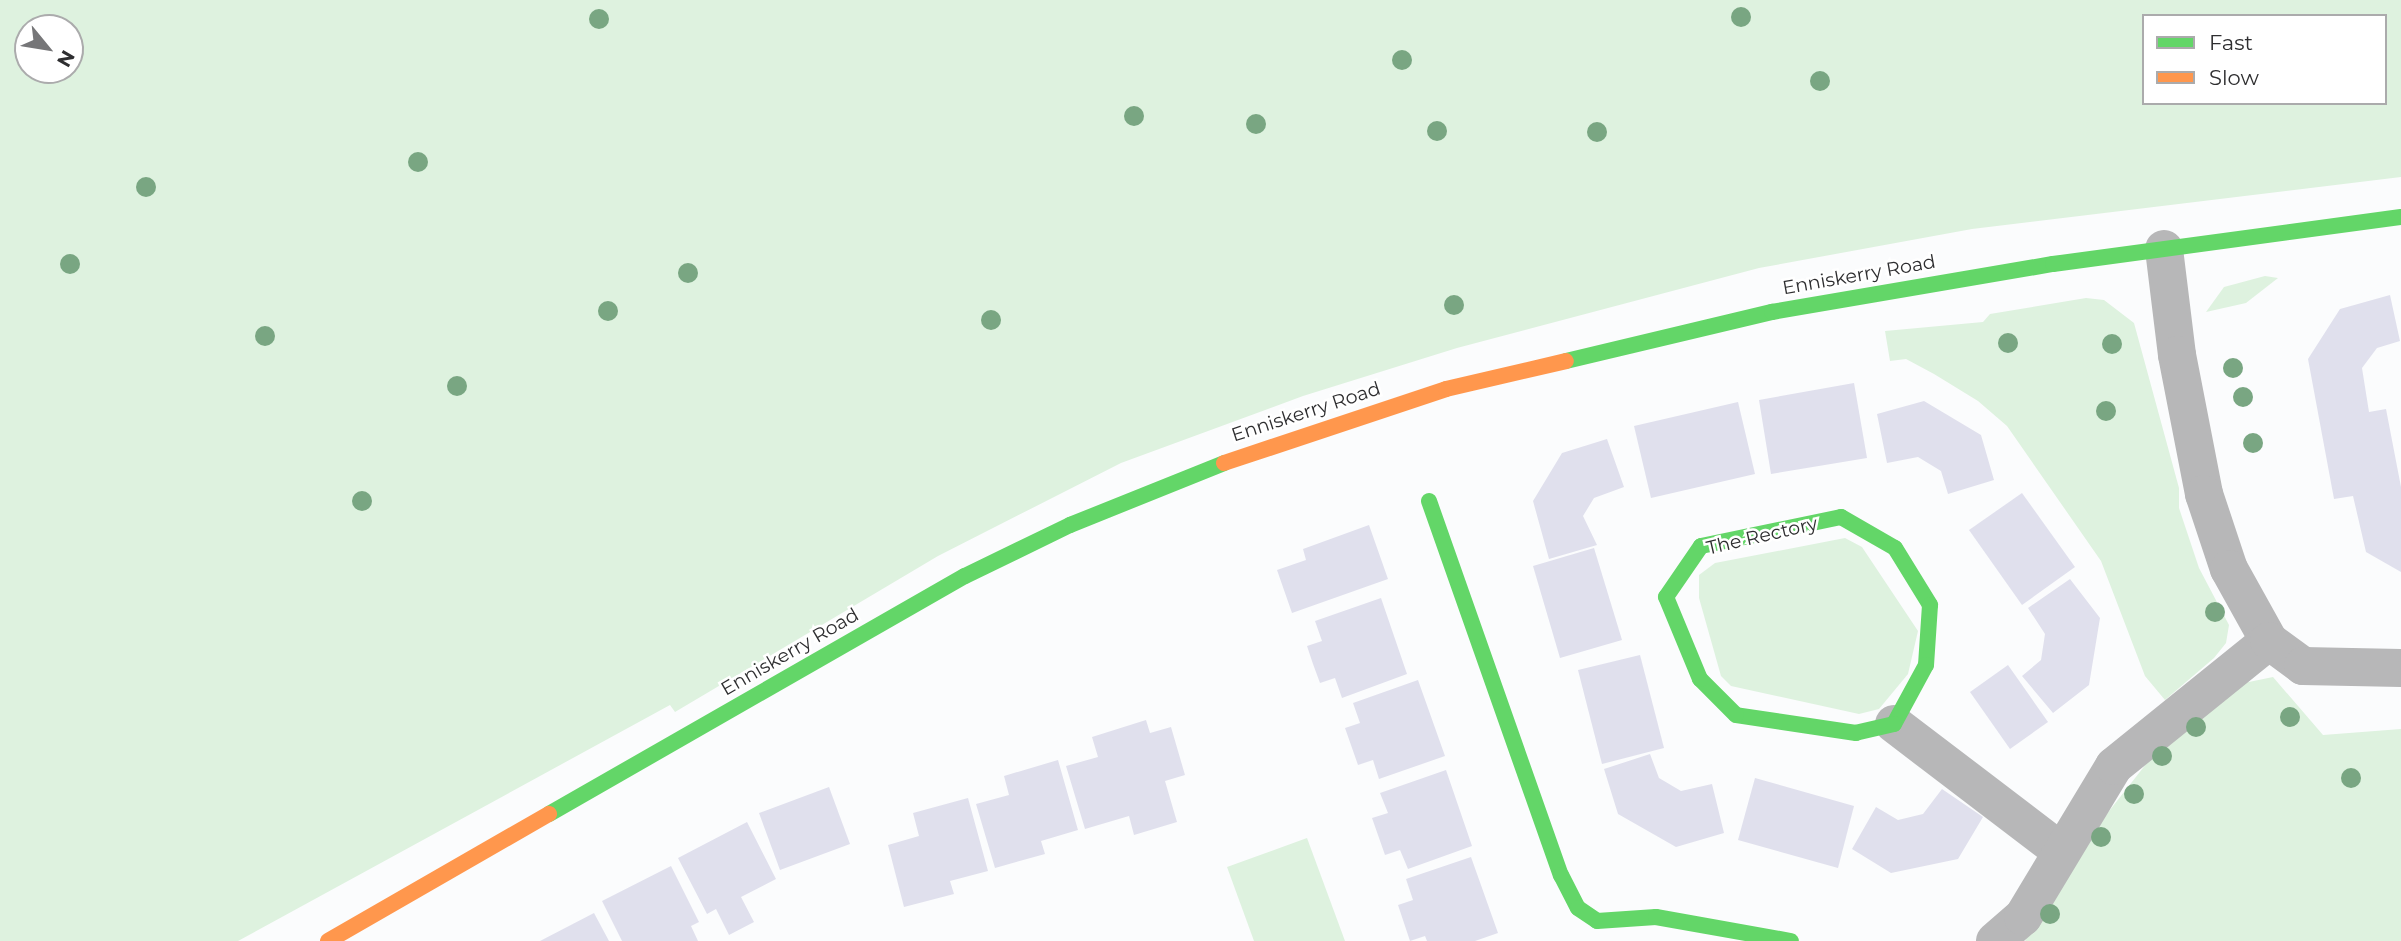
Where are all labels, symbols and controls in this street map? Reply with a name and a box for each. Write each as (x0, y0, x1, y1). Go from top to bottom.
north arrow (14, 14, 84, 84)
legend (2142, 14, 2387, 105)
text: Fast (2209, 30, 2253, 55)
text: N (52, 46, 80, 71)
text: Slow (2209, 65, 2259, 90)
street label: Enniskerry Road (1781, 250, 1937, 300)
street label: Enniskerry Road (1229, 377, 1383, 447)
street label: The Rectory (1704, 512, 1820, 560)
street label: Enniskerry Road (717, 603, 863, 701)

